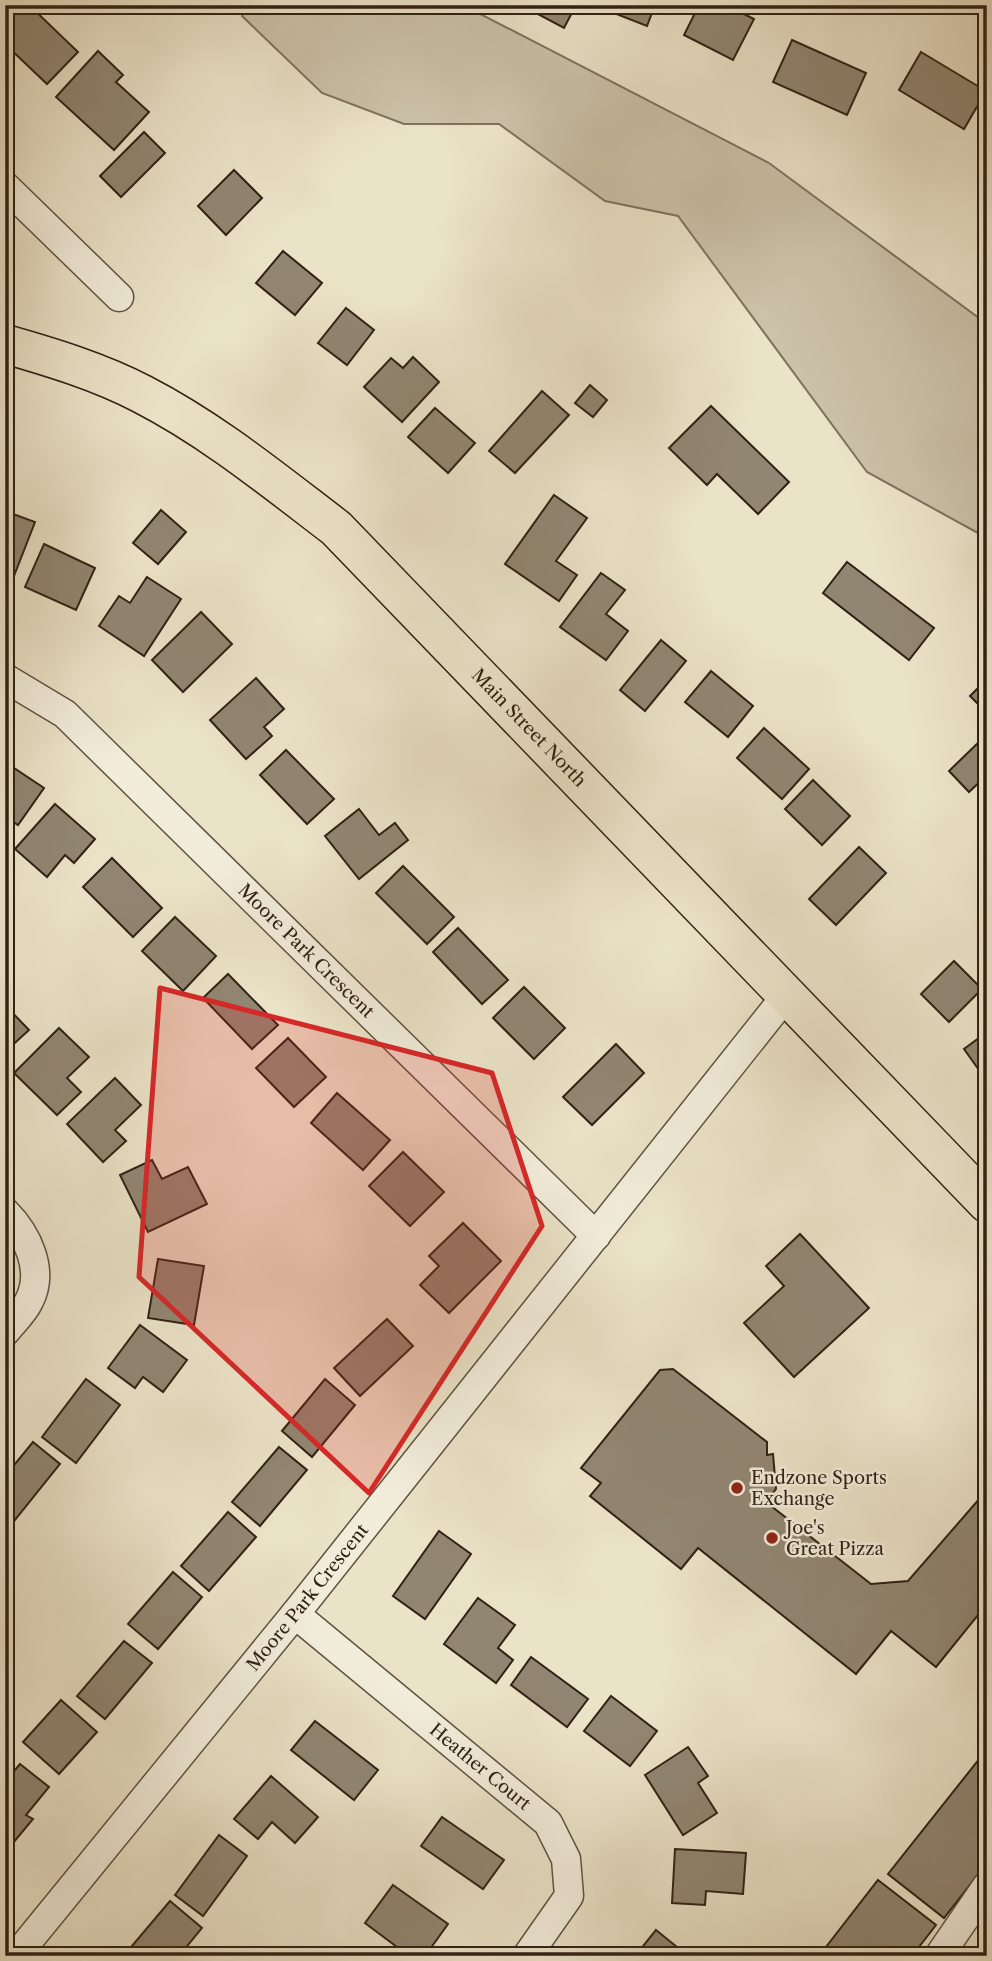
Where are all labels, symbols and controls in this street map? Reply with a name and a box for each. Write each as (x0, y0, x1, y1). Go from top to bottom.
street label: Main Street North (467, 664, 591, 792)
street label: Moore Park Crescent (233, 879, 379, 1023)
place label: Endzone Sports Exchange (751, 1467, 887, 1510)
marker: Endzone Sports Exchange (729, 1480, 745, 1496)
place label: Joe's Great Pizza (783, 1517, 885, 1560)
street label: Moore Park Crescent (242, 1519, 373, 1676)
marker: Joe's Great Pizza (764, 1530, 780, 1546)
street label: Heather Court (425, 1719, 535, 1815)

